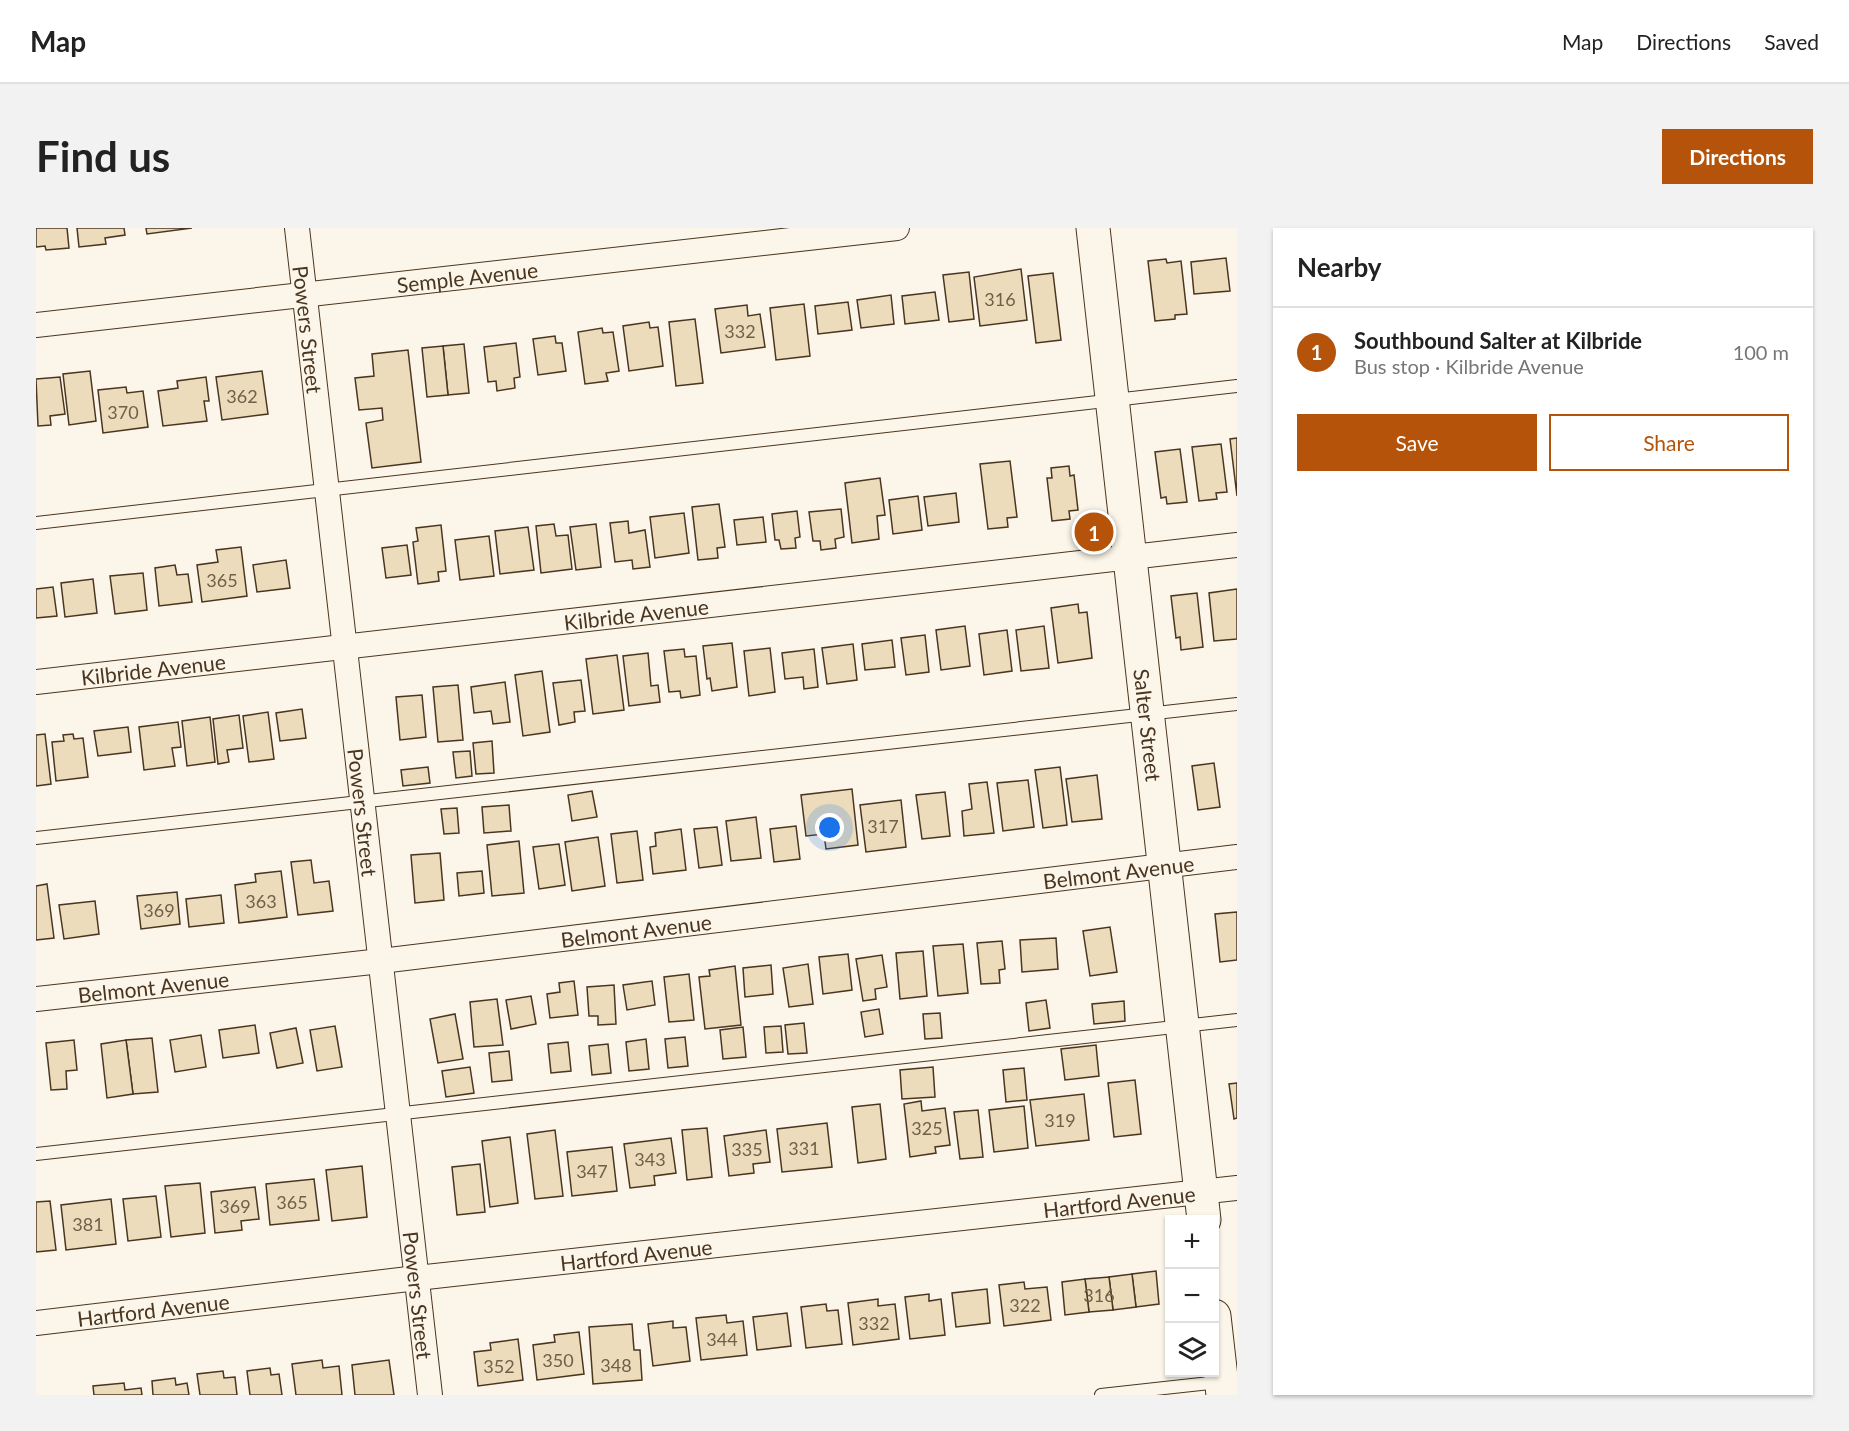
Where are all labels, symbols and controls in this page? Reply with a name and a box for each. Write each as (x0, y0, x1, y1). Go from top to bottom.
text: Map (30, 24, 86, 58)
text: Map (1562, 29, 1603, 54)
text: Directions (1636, 29, 1731, 54)
text: Saved (1764, 29, 1819, 54)
button: Directions (1662, 129, 1813, 184)
text: Find us (36, 131, 170, 181)
text: Nearby (1297, 251, 1382, 283)
street label: Semple Avenue (395, 256, 539, 297)
street label: Powers Street (289, 264, 328, 395)
house number: 316 (984, 288, 1016, 310)
house number: 332 (724, 320, 756, 342)
text: Southbound Salter at Kilbride (1354, 327, 1642, 354)
text: 1 (1311, 340, 1322, 364)
text: 100 m (1733, 340, 1789, 364)
text: Bus stop · Kilbride Avenue (1354, 354, 1584, 378)
house number: 362 (226, 385, 258, 407)
house number: 370 (107, 401, 139, 423)
button: Save (1297, 414, 1537, 471)
button: Share (1549, 414, 1789, 471)
pin: 1 (1074, 510, 1114, 554)
house number: 365 (206, 569, 238, 591)
street label: Kilbride Avenue (562, 593, 710, 634)
street label: Kilbride Avenue (80, 648, 227, 689)
street label: Salter Street (1130, 667, 1167, 783)
street label: Powers Street (344, 747, 383, 878)
your location (815, 813, 844, 842)
house number: 317 (867, 815, 899, 837)
street label: Belmont Avenue (1042, 850, 1195, 893)
house number: 363 (245, 890, 277, 912)
house number: 369 (143, 899, 175, 921)
street label: Belmont Avenue (559, 908, 713, 952)
street label: Belmont Avenue (76, 965, 230, 1007)
house number: 319 (1044, 1109, 1076, 1131)
house number: 325 (911, 1117, 943, 1139)
house number: 331 (788, 1137, 820, 1159)
house number: 335 (731, 1138, 763, 1160)
house number: 343 (634, 1148, 666, 1170)
house number: 347 (576, 1160, 608, 1182)
street label: Hartford Avenue (1042, 1180, 1197, 1222)
house number: 365 (276, 1191, 308, 1213)
house number: 369 (219, 1195, 251, 1217)
house number: 381 (72, 1213, 104, 1235)
map controls (1165, 1215, 1219, 1377)
button: + (1165, 1215, 1219, 1269)
street label: Powers Street (399, 1230, 438, 1361)
street label: Hartford Avenue (559, 1233, 713, 1275)
button: − (1165, 1269, 1219, 1323)
house number: 316 (1083, 1284, 1115, 1306)
street label: Hartford Avenue (76, 1288, 231, 1331)
house number: 322 (1009, 1294, 1041, 1316)
house number: 332 (858, 1312, 890, 1334)
button: layers (1165, 1323, 1219, 1377)
house number: 344 (706, 1328, 738, 1350)
house number: 350 (542, 1349, 574, 1371)
house number: 348 (600, 1354, 632, 1376)
house number: 352 (483, 1355, 515, 1377)

